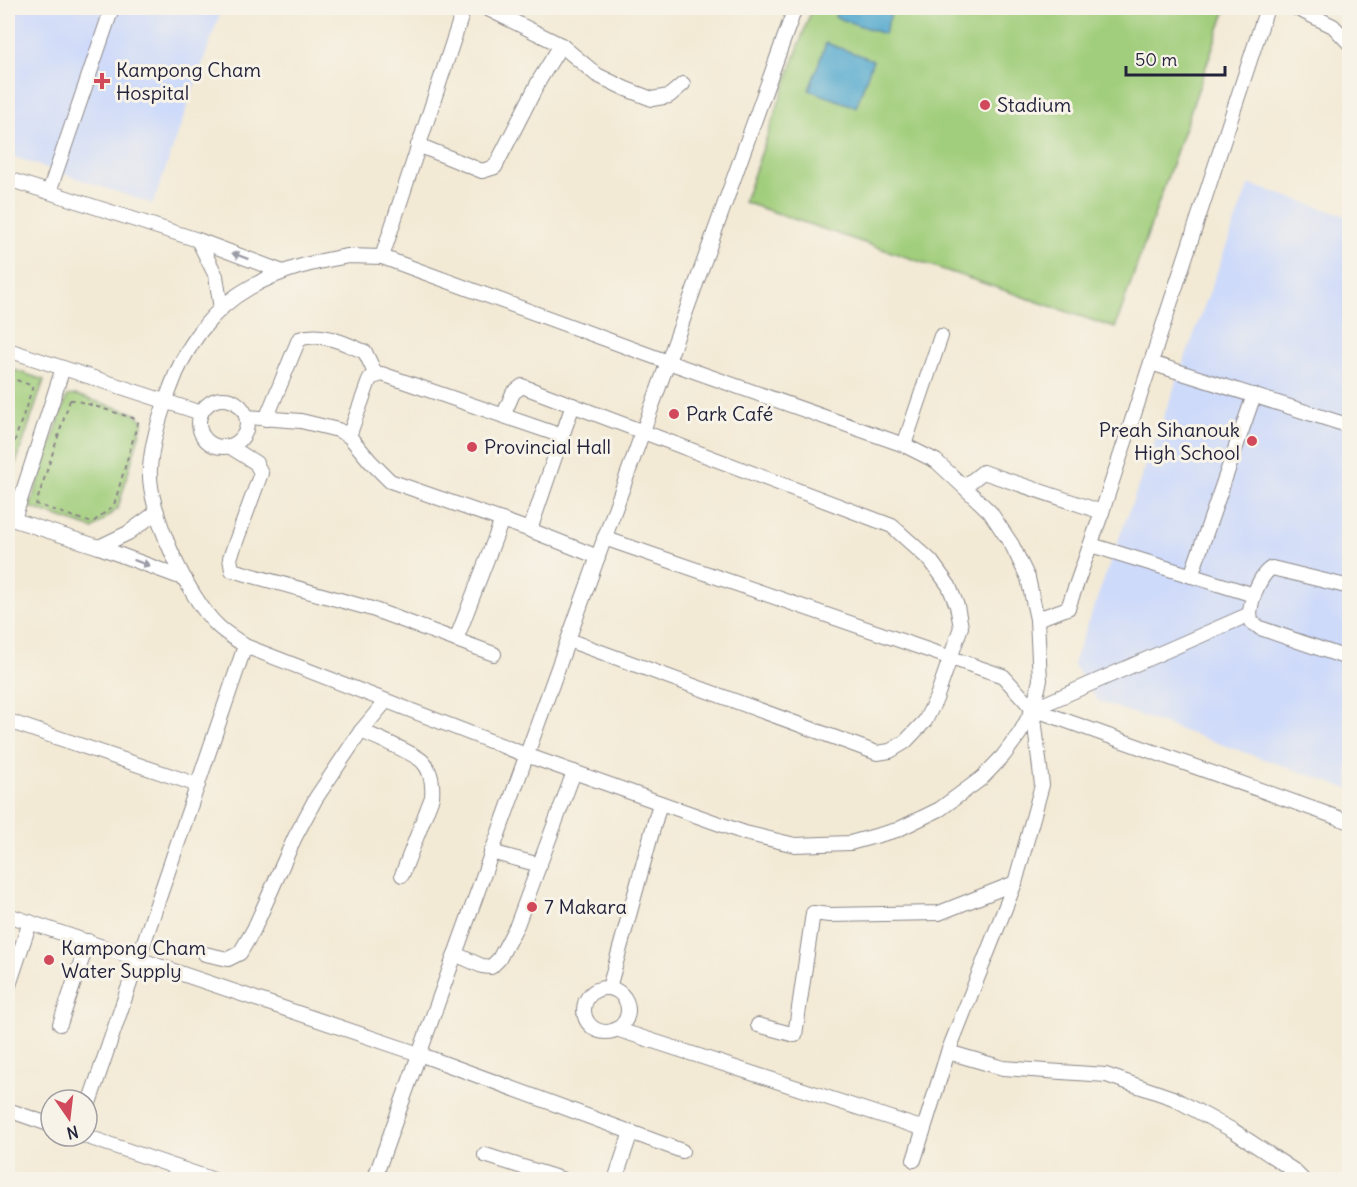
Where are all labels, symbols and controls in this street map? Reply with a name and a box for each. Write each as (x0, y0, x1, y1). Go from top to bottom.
scale bar (1126, 39, 1225, 77)
text: 50 m (1135, 48, 1177, 71)
place label: Kampong Cham Hospital (116, 57, 261, 105)
marker: Kampong Cham Hospital (93, 72, 111, 90)
place label: Stadium (997, 92, 1071, 117)
marker: Stadium (978, 98, 992, 112)
one-way arrow (231, 251, 249, 260)
place label: Park Café (686, 401, 773, 426)
marker: Park Café (667, 407, 681, 421)
place label: Preah Sihanouk High School (1099, 417, 1240, 465)
place label: Provincial Hall (484, 434, 611, 459)
marker: Preah Sihanouk High School (1245, 434, 1259, 448)
marker: Provincial Hall (465, 440, 479, 454)
one-way arrow (133, 559, 151, 568)
place label: 7 Makara (544, 894, 627, 919)
marker: 7 Makara (525, 900, 539, 914)
place label: Kampong Cham Water Supply (61, 935, 206, 983)
marker: Kampong Cham Water Supply (42, 953, 56, 967)
north arrow (39, 1088, 99, 1148)
text: N (65, 1122, 80, 1144)

